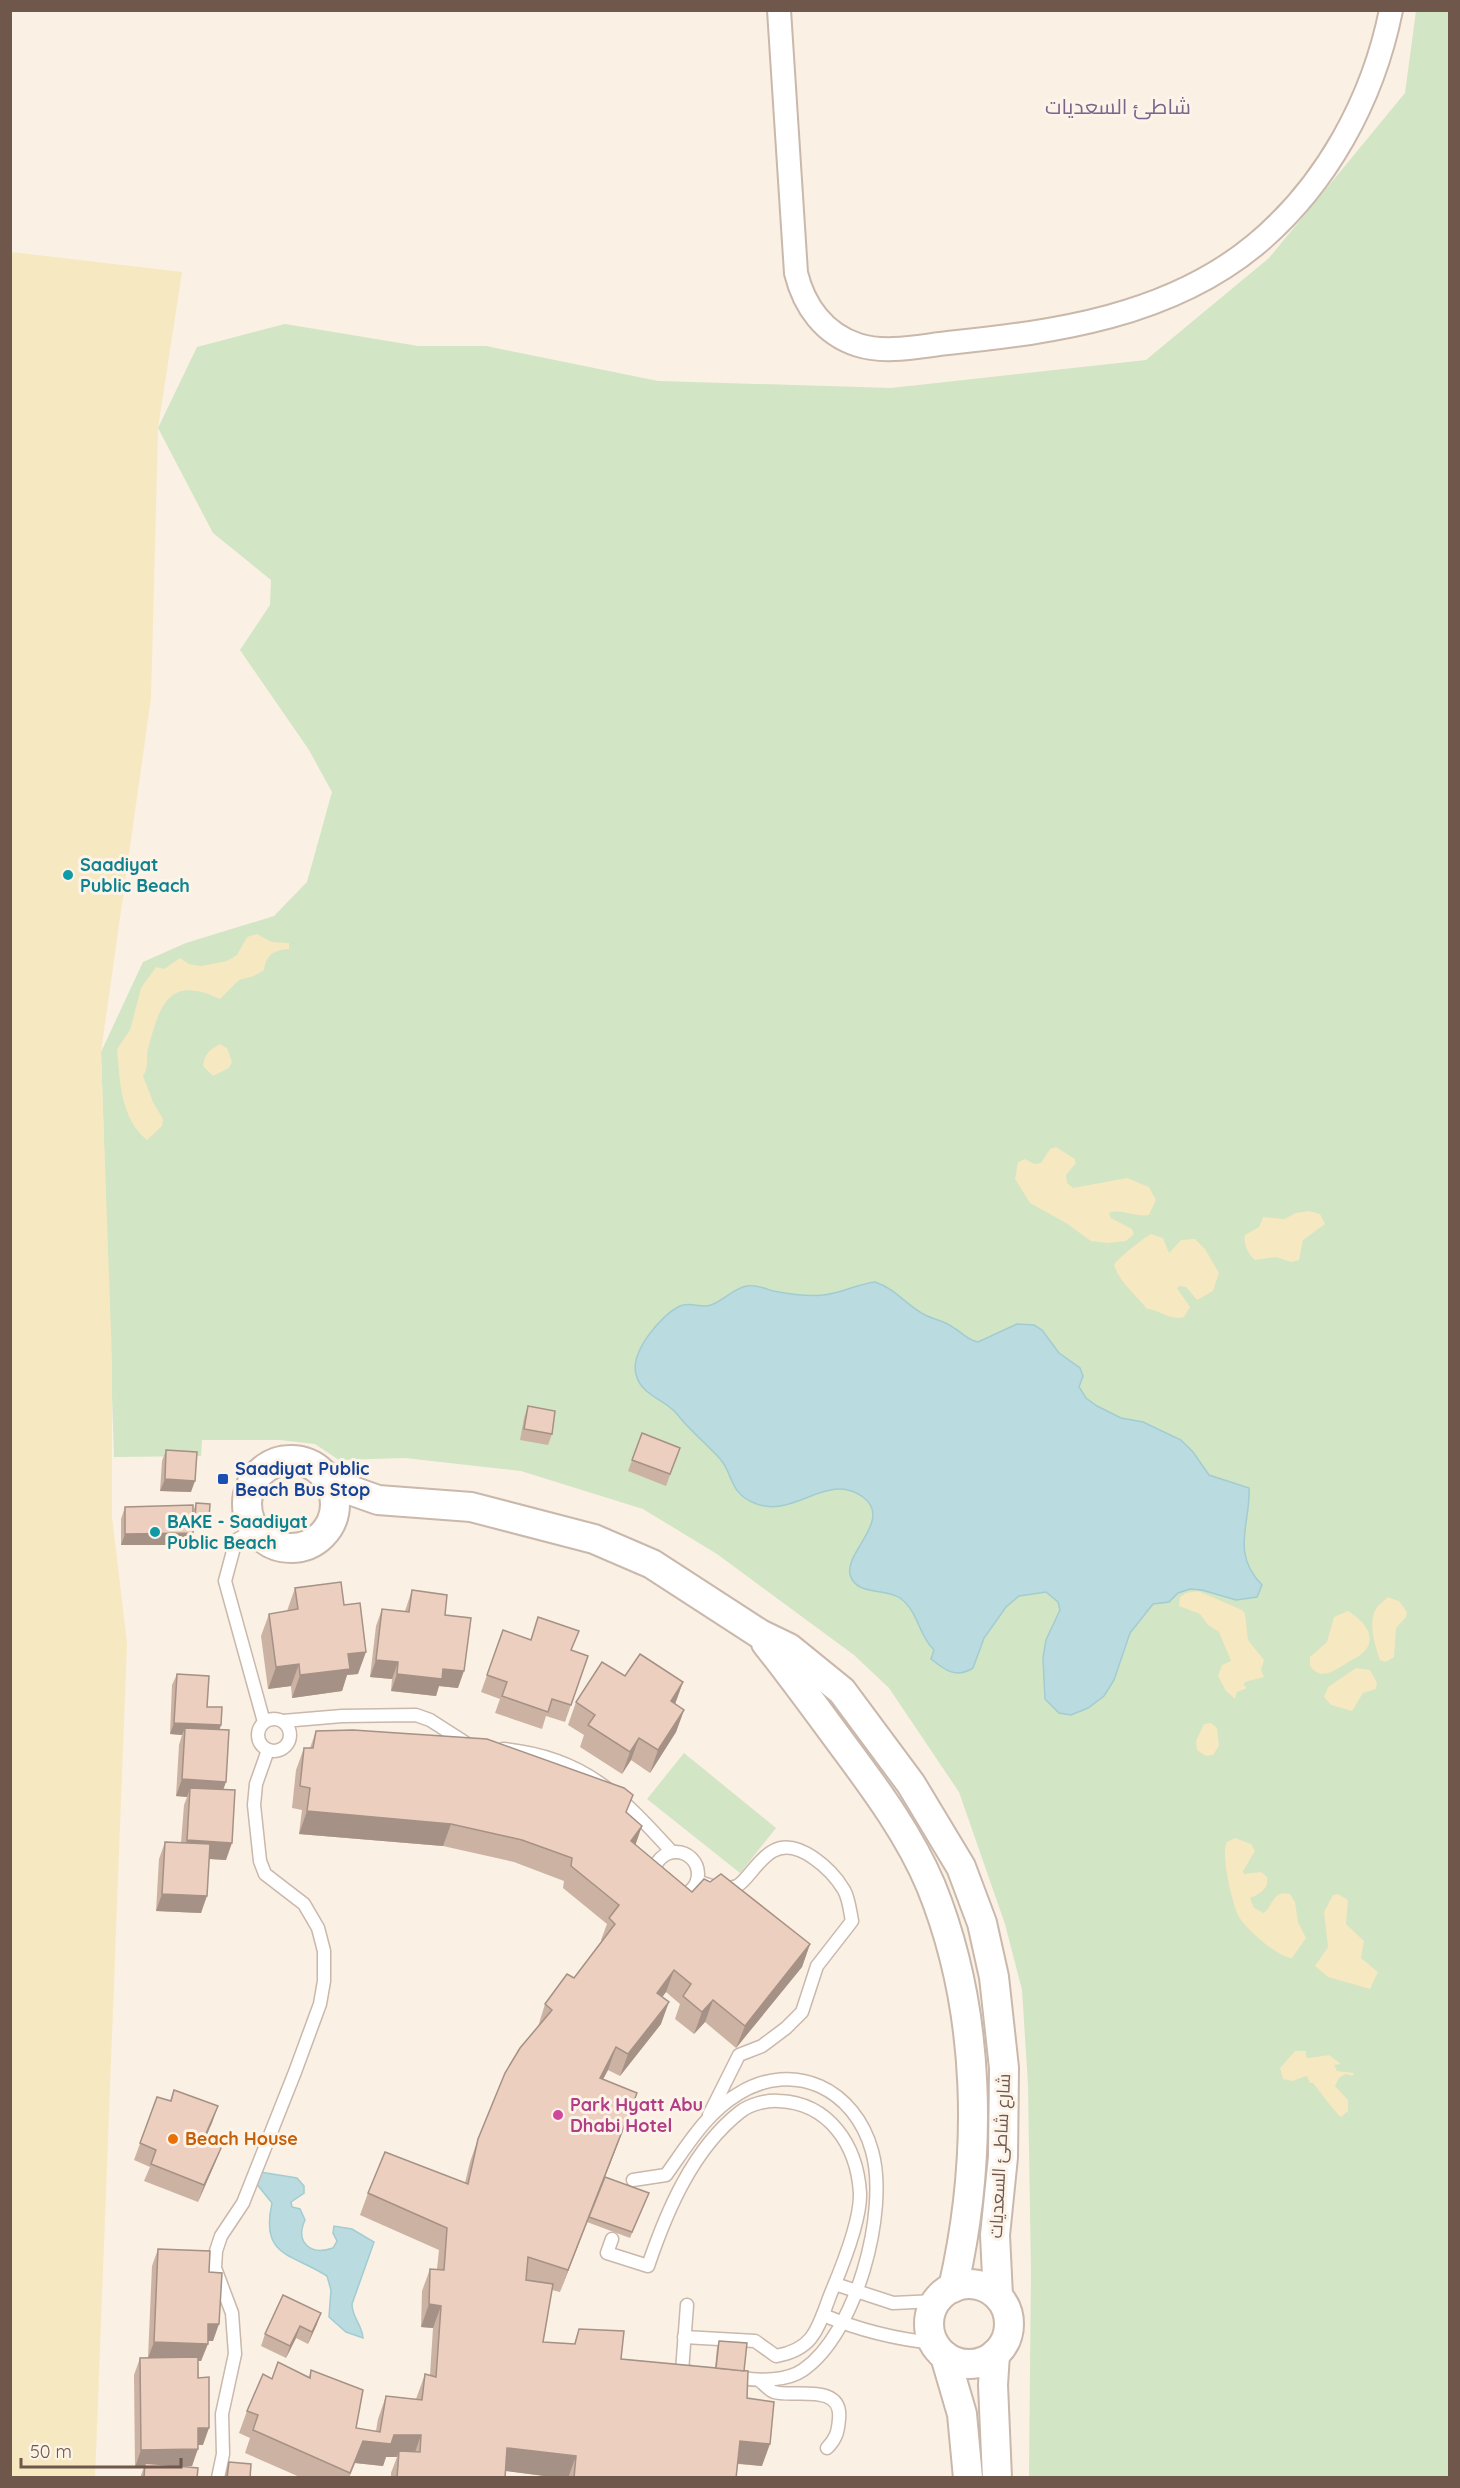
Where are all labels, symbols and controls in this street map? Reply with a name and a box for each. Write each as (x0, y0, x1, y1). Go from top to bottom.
district label: شاطئ السعديات (1045, 93, 1191, 120)
place label: Saadiyat Public Beach (80, 853, 190, 897)
marker: Saadiyat Public Beach (61, 868, 75, 882)
place label: Saadiyat Public Beach Bus Stop (235, 1457, 370, 1501)
marker: Saadiyat Public Beach Bus Stop (216, 1472, 230, 1486)
place label: BAKE - Saadiyat Public Beach (167, 1510, 308, 1554)
marker: BAKE - Saadiyat Public Beach (148, 1525, 162, 1539)
street label: شارع شاطئ السعديات (984, 2073, 1016, 2239)
place label: Park Hyatt Abu Dhabi Hotel (570, 2093, 703, 2137)
marker: Park Hyatt Abu Dhabi Hotel (551, 2108, 565, 2122)
place label: Beach House (185, 2127, 298, 2150)
marker: Beach House (166, 2132, 180, 2146)
scale bar (21, 2431, 182, 2469)
text: 50 m (30, 2440, 72, 2463)

